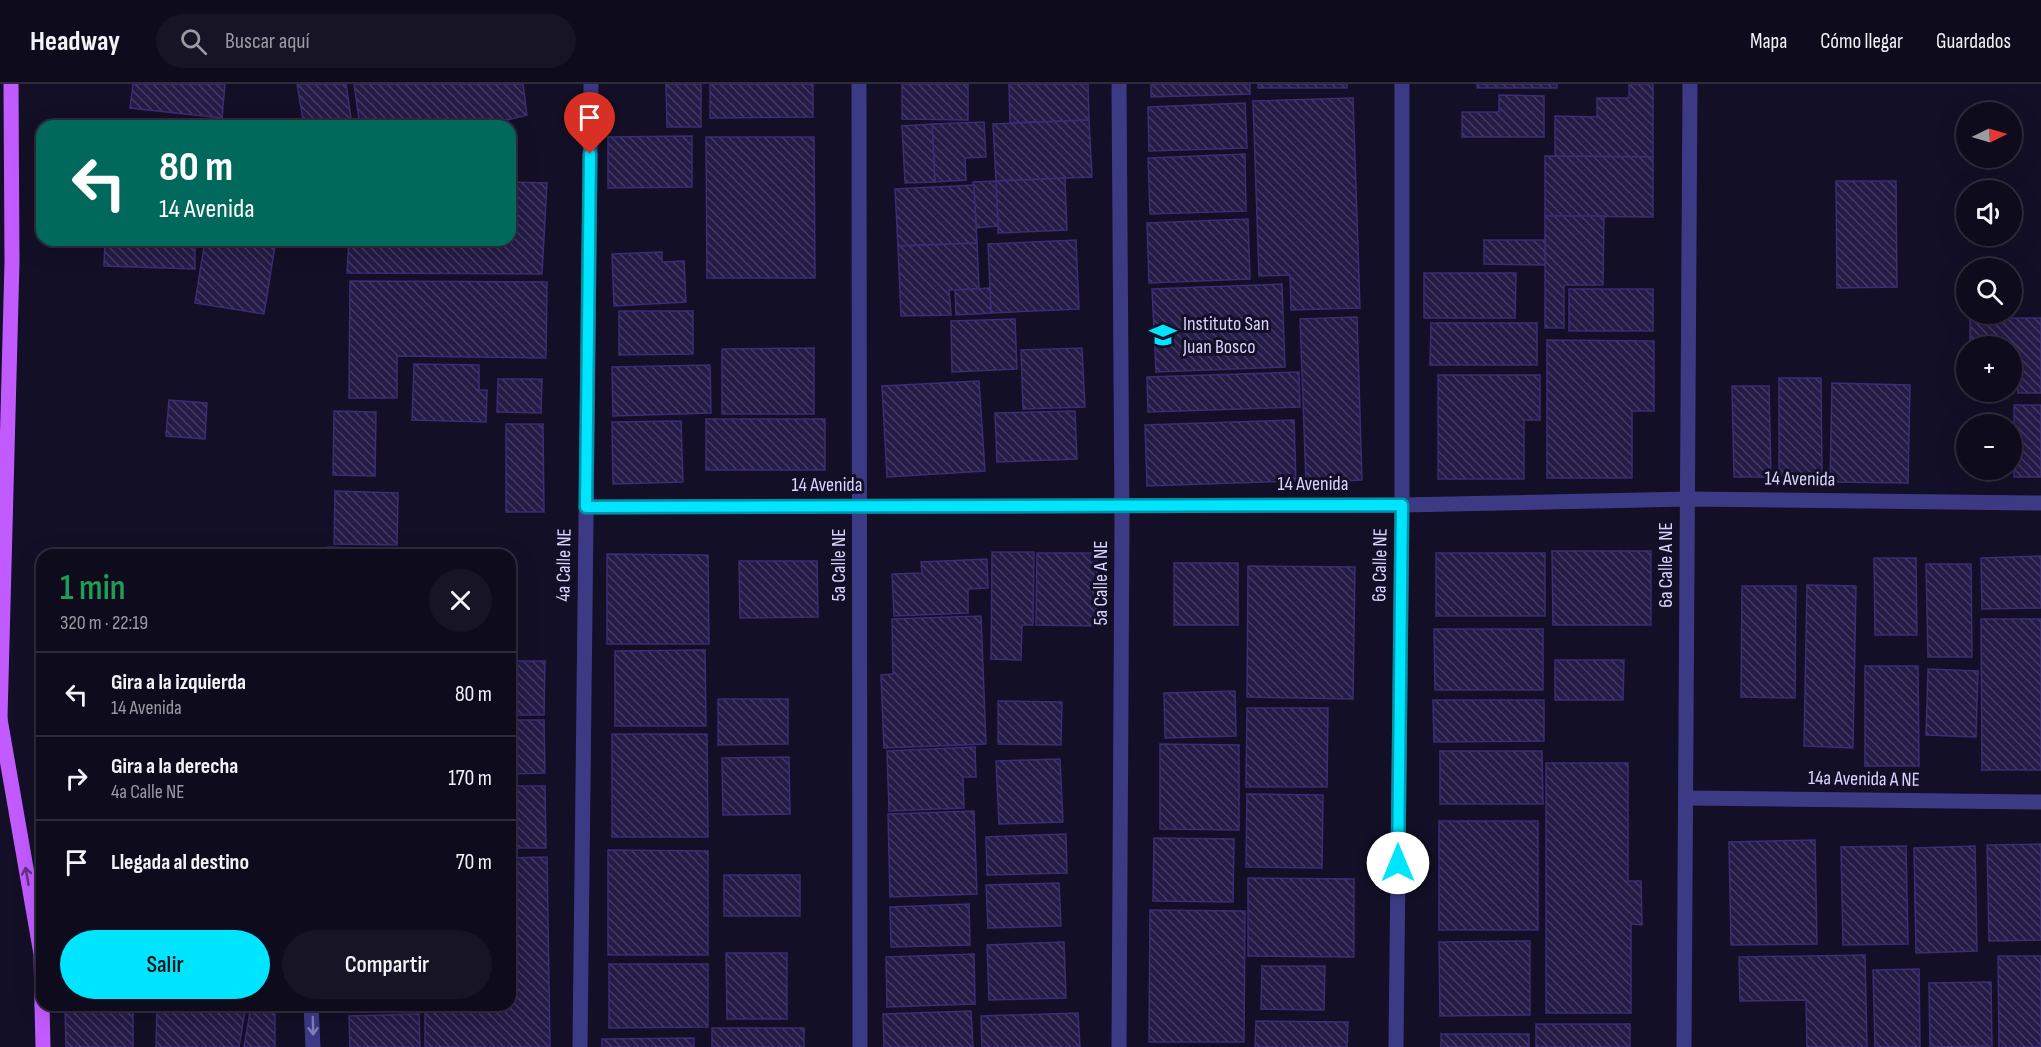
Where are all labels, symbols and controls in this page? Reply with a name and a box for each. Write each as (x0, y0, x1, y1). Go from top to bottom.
search box (156, 14, 576, 68)
text: Headway (30, 25, 120, 58)
icon: search (177, 25, 210, 58)
text: Buscar aquí (225, 28, 310, 55)
text: Mapa (1750, 29, 1787, 54)
text: Cómo llegar (1820, 29, 1903, 54)
text: Guardados (1936, 29, 2011, 54)
pin (564, 92, 615, 154)
icon: arrive (573, 101, 606, 134)
north arrow (1956, 102, 2022, 168)
map controls (1956, 102, 2022, 480)
text: 80 m (159, 142, 233, 193)
icon: left (60, 144, 138, 222)
button: sound (1956, 180, 2022, 246)
text: 14 Avenida (159, 193, 255, 225)
button: search (1956, 258, 2022, 324)
place label: Instituto San Juan Bosco (1182, 312, 1269, 359)
school or university icon: Instituto San Juan Bosco (1148, 320, 1178, 350)
button: + (1956, 336, 2022, 402)
button: − (1956, 414, 2022, 480)
street label: 14 Avenida (1764, 466, 1836, 492)
street label: 14 Avenida (1278, 472, 1348, 496)
street label: 14 Avenida (792, 473, 862, 497)
street label: 6a Calle A NE (1654, 522, 1678, 608)
street label: 4a Calle NE (551, 528, 577, 602)
street label: 5a Calle NE (827, 528, 851, 602)
street label: 6a Calle NE (1367, 528, 1393, 602)
street label: 5a Calle A NE (1089, 541, 1113, 625)
text: 1 min (60, 567, 125, 610)
button: close (429, 569, 492, 632)
text: 320 m · 22:19 (60, 611, 148, 635)
text: Gira a la izquierda (111, 669, 246, 696)
icon: left (60, 678, 93, 711)
text: 80 m (455, 681, 492, 708)
text: 14 Avenida (111, 696, 182, 720)
text: Gira a la derecha (111, 753, 238, 780)
icon: right (60, 762, 93, 795)
text: 170 m (448, 765, 492, 792)
street label: 14a Avenida A NE (1808, 766, 1920, 792)
text: 4a Calle NE (111, 780, 184, 804)
position arrow (1366, 831, 1430, 895)
icon: arrive (60, 846, 93, 879)
text: Llegada al destino (111, 849, 249, 876)
text: 70 m (456, 849, 492, 876)
one-way arrow (22, 867, 33, 886)
button: Salir (60, 930, 270, 999)
button: Compartir (282, 930, 492, 999)
one-way arrow (307, 1015, 319, 1035)

